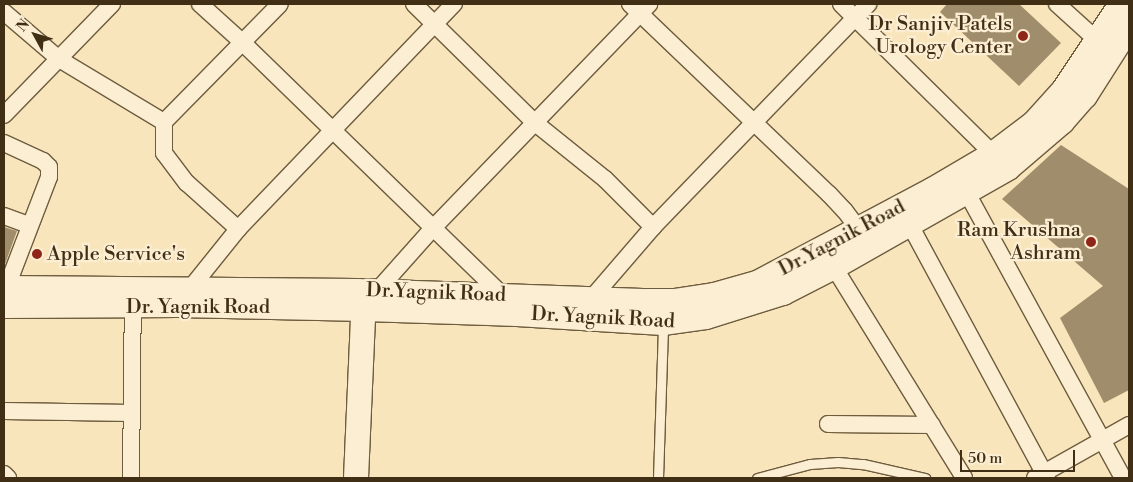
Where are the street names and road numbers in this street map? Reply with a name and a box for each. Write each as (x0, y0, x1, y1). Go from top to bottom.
street label: Dr.Yagnik Road (775, 195, 909, 281)
street label: Dr.Yagnik Road (366, 279, 506, 307)
street label: Dr. Yagnik Road (126, 295, 270, 319)
street label: Dr. Yagnik Road (530, 302, 676, 334)

